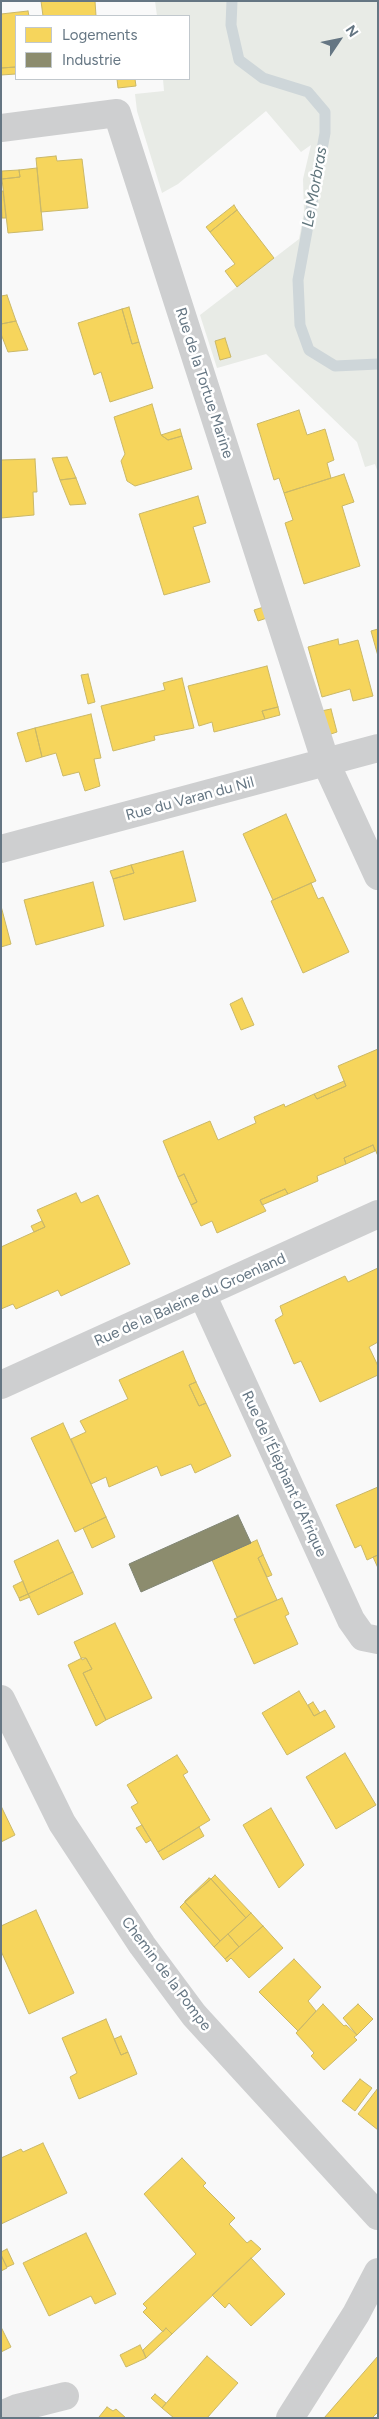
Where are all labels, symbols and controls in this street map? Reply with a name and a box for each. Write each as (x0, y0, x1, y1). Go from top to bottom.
legend (15, 15, 190, 80)
north arrow (314, 15, 364, 65)
text: N (342, 22, 362, 41)
text: Logements (62, 26, 137, 44)
text: Industrie (62, 51, 121, 69)
water label: Le Morbras (299, 145, 331, 229)
street label: Rue de la Tortue Marine (171, 305, 237, 461)
street label: Rue du Varan du Nil (124, 773, 256, 825)
street label: Rue de la Baleine du Groenland (91, 1250, 289, 1350)
street label: Rue de l'Éléphant d'Afrique (238, 1388, 330, 1560)
street label: Chemin de la Pompe (117, 1913, 215, 2035)

